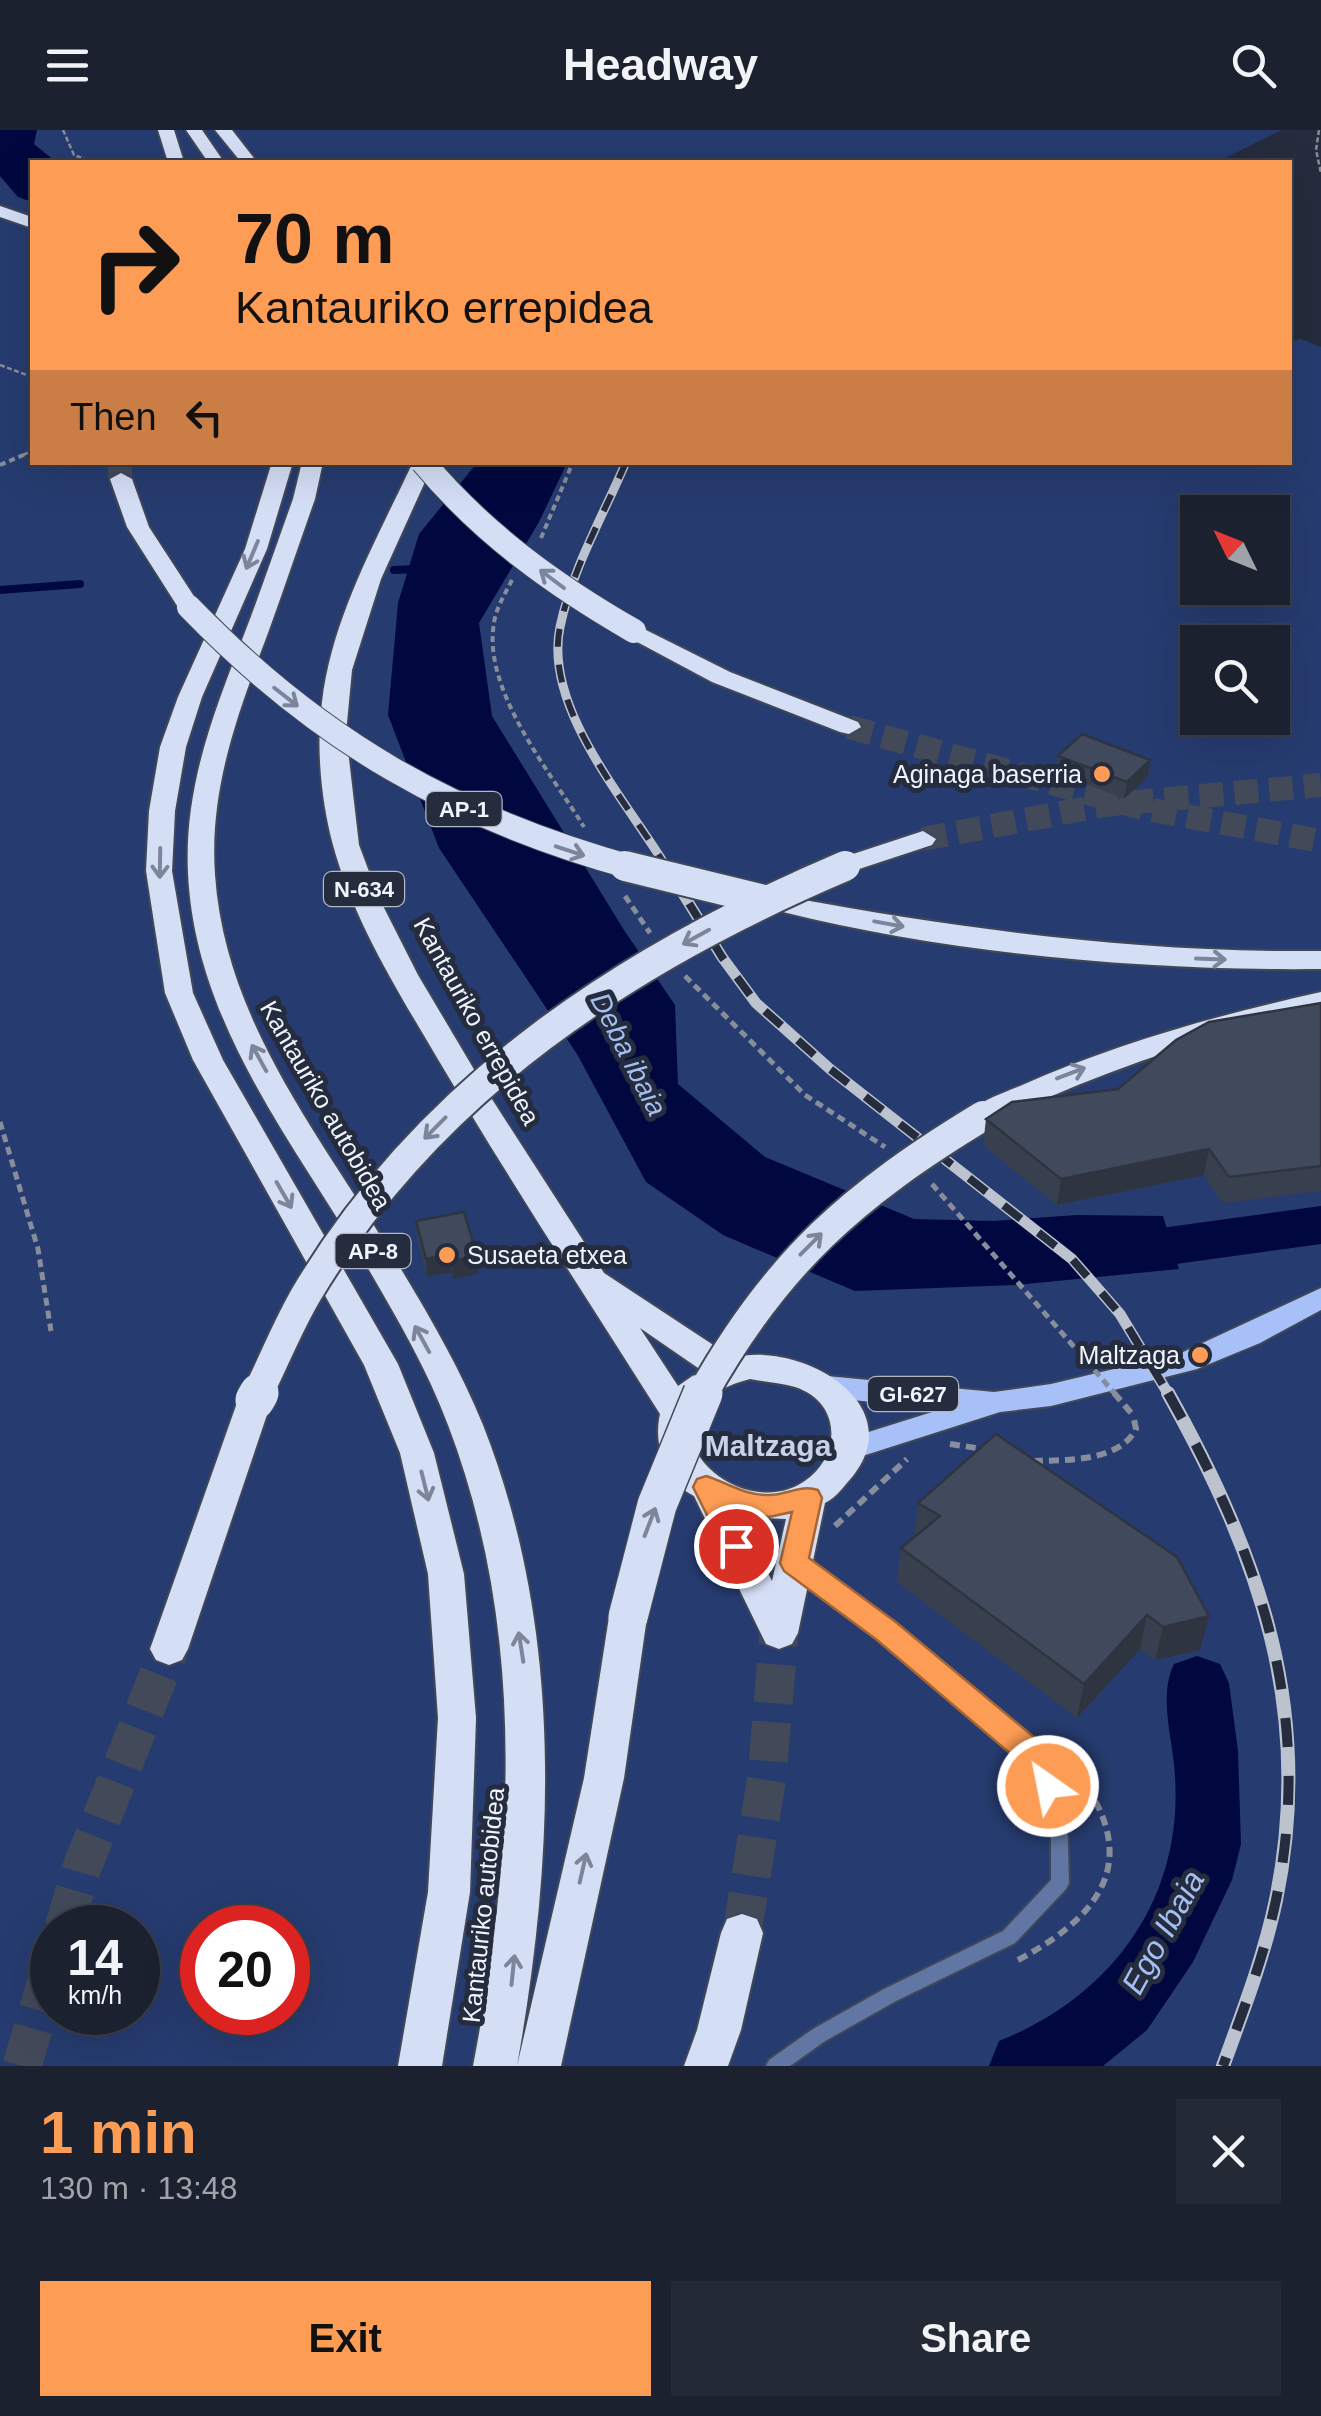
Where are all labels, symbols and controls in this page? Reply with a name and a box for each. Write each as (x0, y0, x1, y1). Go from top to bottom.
icon: menu (40, 38, 95, 93)
icon: search (1226, 38, 1281, 93)
text: Headway (563, 39, 758, 90)
icon: right (70, 200, 200, 330)
text: 70 m (235, 200, 395, 278)
text: Kantauriko errepidea (235, 282, 653, 333)
icon: left (177, 390, 232, 445)
text: Then (70, 396, 157, 438)
north arrow (1180, 495, 1290, 605)
map controls (1180, 495, 1290, 735)
one-way arrow (242, 539, 260, 570)
one-way arrow (539, 568, 566, 589)
button: search (1180, 625, 1290, 735)
one-way arrow (272, 686, 299, 707)
place label: Aginaga baserria (893, 760, 1082, 788)
marker: Aginaga baserria (1091, 763, 1113, 785)
road number: AP-1 (426, 792, 502, 826)
one-way arrow (553, 843, 585, 861)
one-way arrow (150, 846, 170, 878)
road number: N-634 (324, 872, 404, 906)
street label: Kantauriko errepidea (408, 913, 546, 1129)
one-way arrow (872, 916, 904, 935)
one-way arrow (681, 927, 711, 947)
one-way arrow (1195, 950, 1227, 969)
water label: Deba ibaia (584, 988, 673, 1121)
street label: Kantauriko autobidea (255, 996, 397, 1214)
one-way arrow (248, 1044, 268, 1074)
one-way arrow (1055, 1063, 1086, 1081)
one-way arrow (423, 1115, 448, 1140)
one-way arrow (274, 1180, 294, 1209)
one-way arrow (799, 1232, 823, 1256)
road number: AP-8 (336, 1234, 410, 1268)
place label: Susaeta etxea (467, 1241, 627, 1269)
marker: Susaeta etxea (436, 1244, 458, 1266)
one-way arrow (412, 1325, 431, 1355)
place label: Maltzaga (1079, 1341, 1180, 1369)
marker: Maltzaga (1189, 1344, 1211, 1366)
road number: GI-627 (868, 1377, 958, 1411)
district label: Maltzaga (705, 1429, 832, 1462)
one-way arrow (417, 1469, 435, 1501)
pin (694, 1504, 779, 1589)
one-way arrow (642, 1507, 660, 1537)
icon: arrive (709, 1519, 764, 1574)
one-way arrow (511, 1631, 529, 1663)
position arrow (996, 1734, 1100, 1838)
street label: Kantauriko autobidea (457, 1786, 509, 2024)
one-way arrow (575, 1853, 594, 1885)
water label: Ego Ibaia (1114, 1864, 1212, 2000)
speed limit sign: 20 (180, 1905, 310, 2035)
text: 14 (67, 1930, 123, 1986)
one-way arrow (504, 1955, 523, 1987)
text: km/h (68, 1981, 122, 2009)
text: 1 min (40, 2099, 197, 2166)
button: close (1176, 2099, 1281, 2204)
text: 130 m · 13:48 (40, 2170, 237, 2206)
button: Exit (40, 2281, 651, 2396)
button: Share (671, 2281, 1281, 2396)

